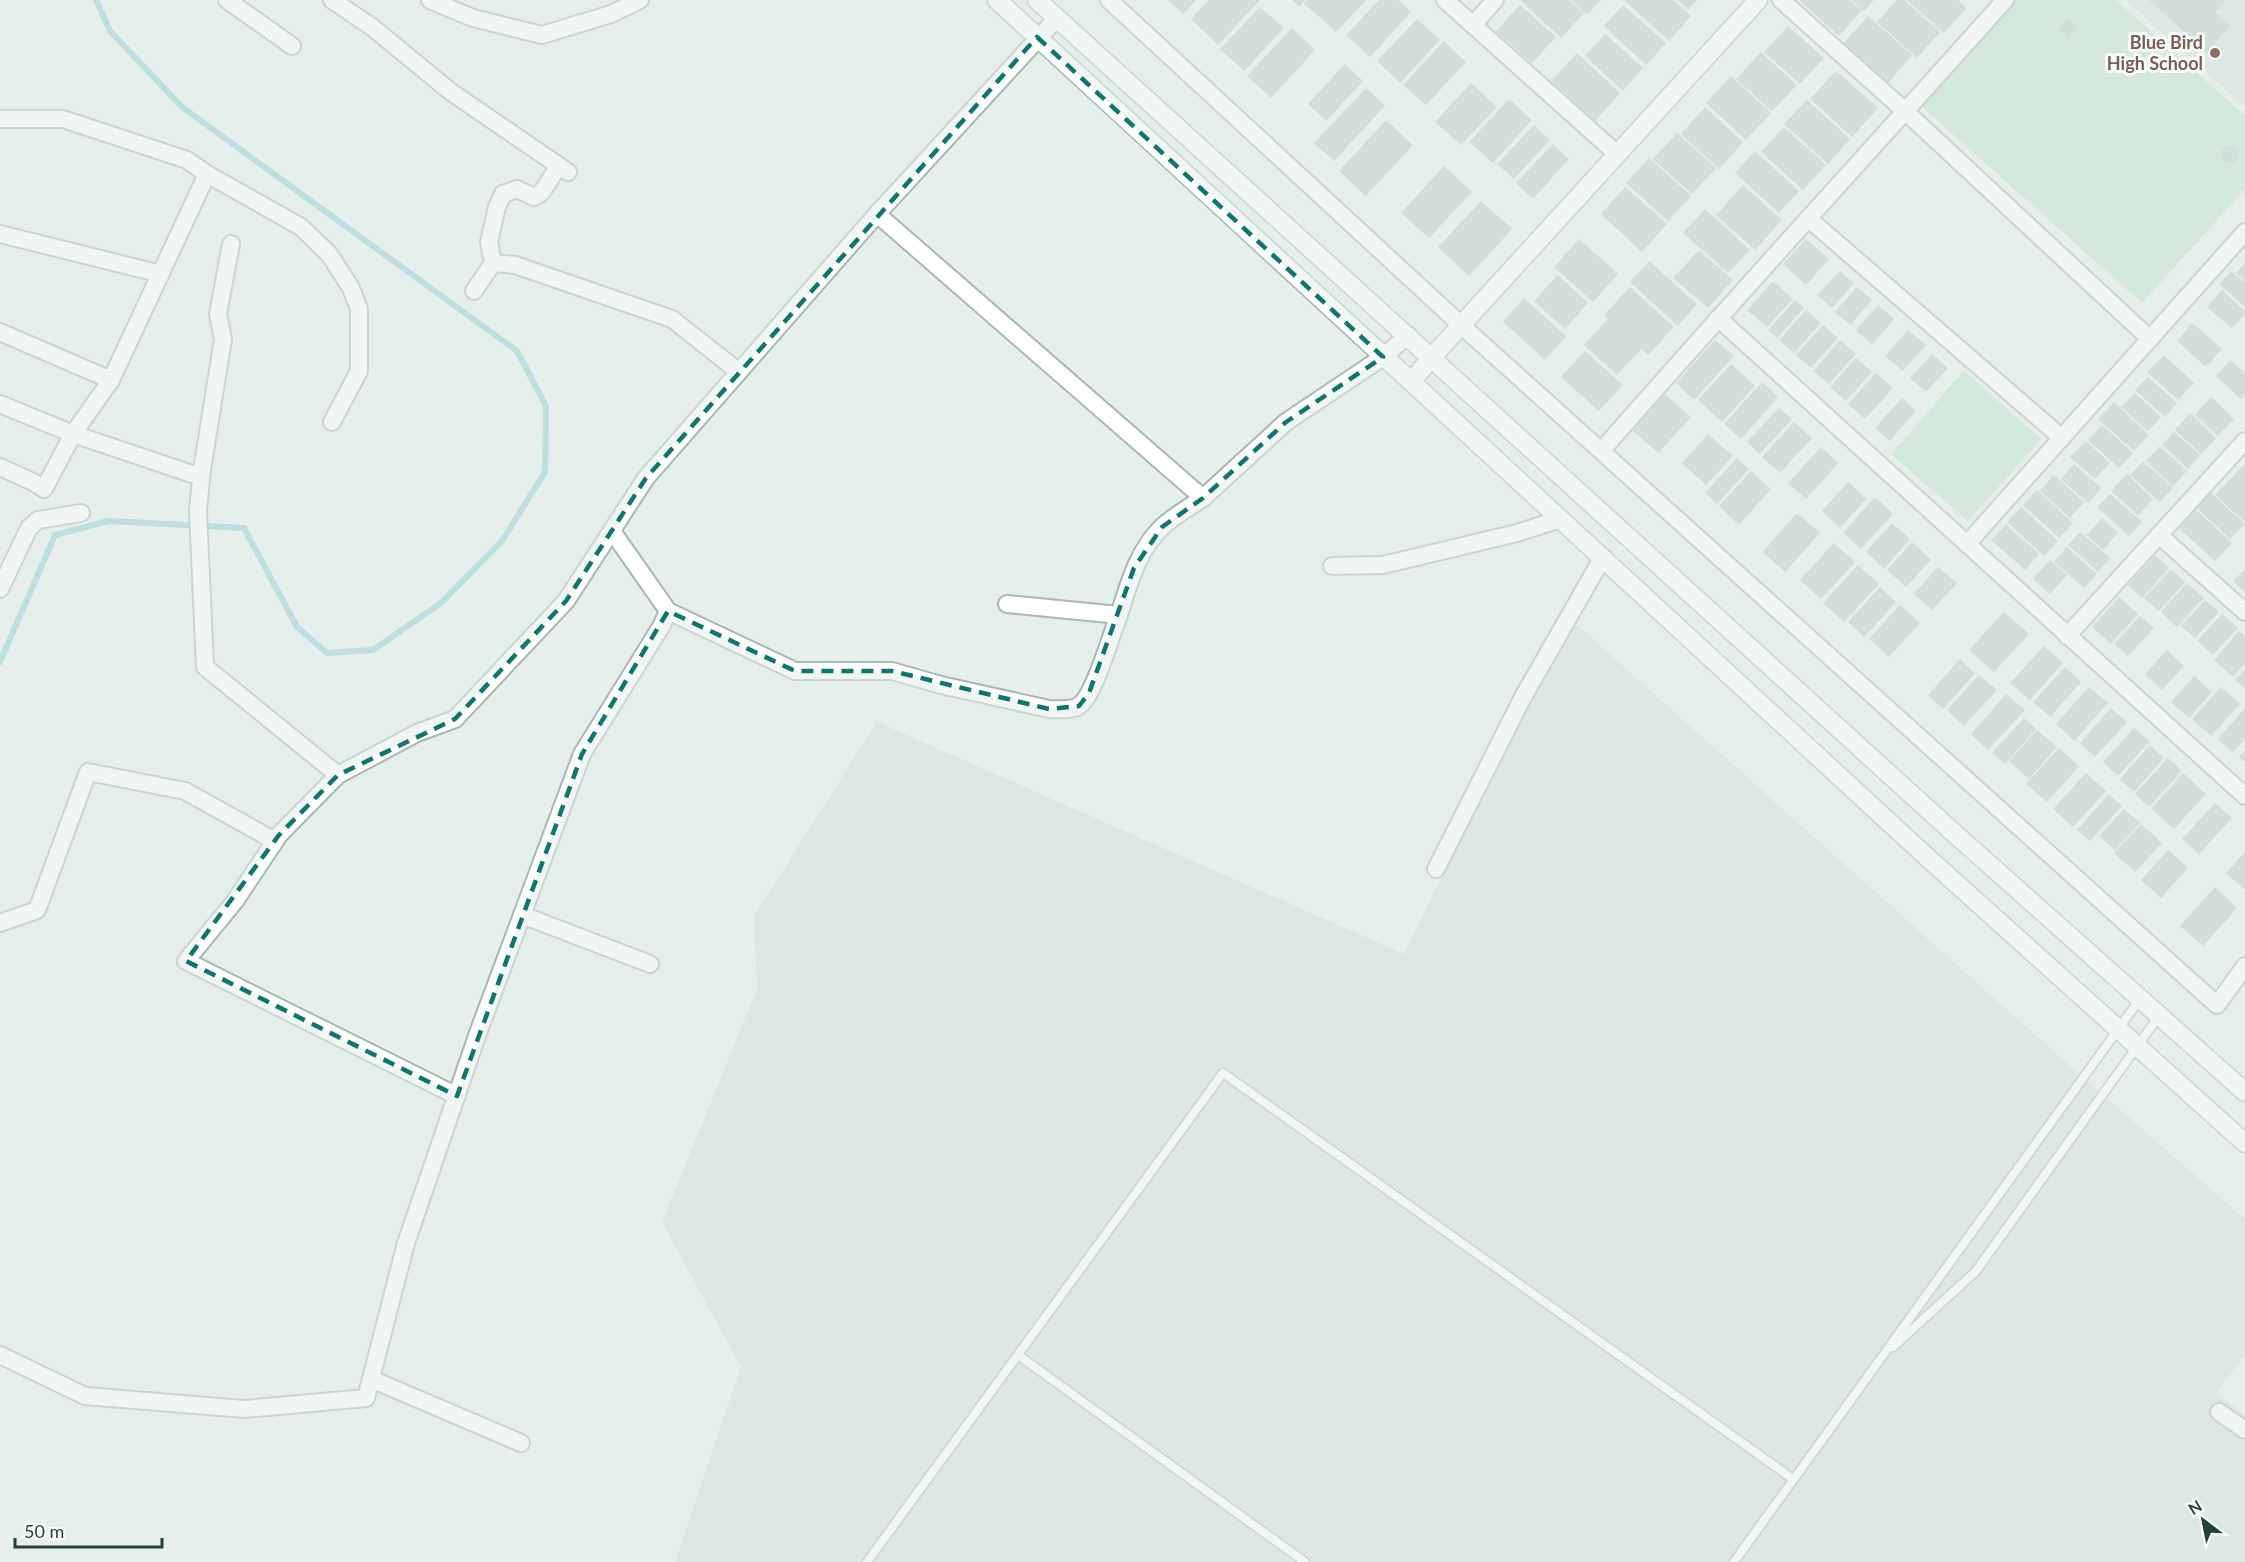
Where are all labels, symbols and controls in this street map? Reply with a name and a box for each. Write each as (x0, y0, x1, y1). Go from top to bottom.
place label: Blue Bird High School (2107, 31, 2203, 74)
marker: Blue Bird High School (2208, 46, 2222, 60)
north arrow (2173, 1490, 2233, 1550)
text: N (2185, 1496, 2205, 1518)
scale bar (15, 1511, 162, 1549)
text: 50 m (24, 1520, 64, 1542)

